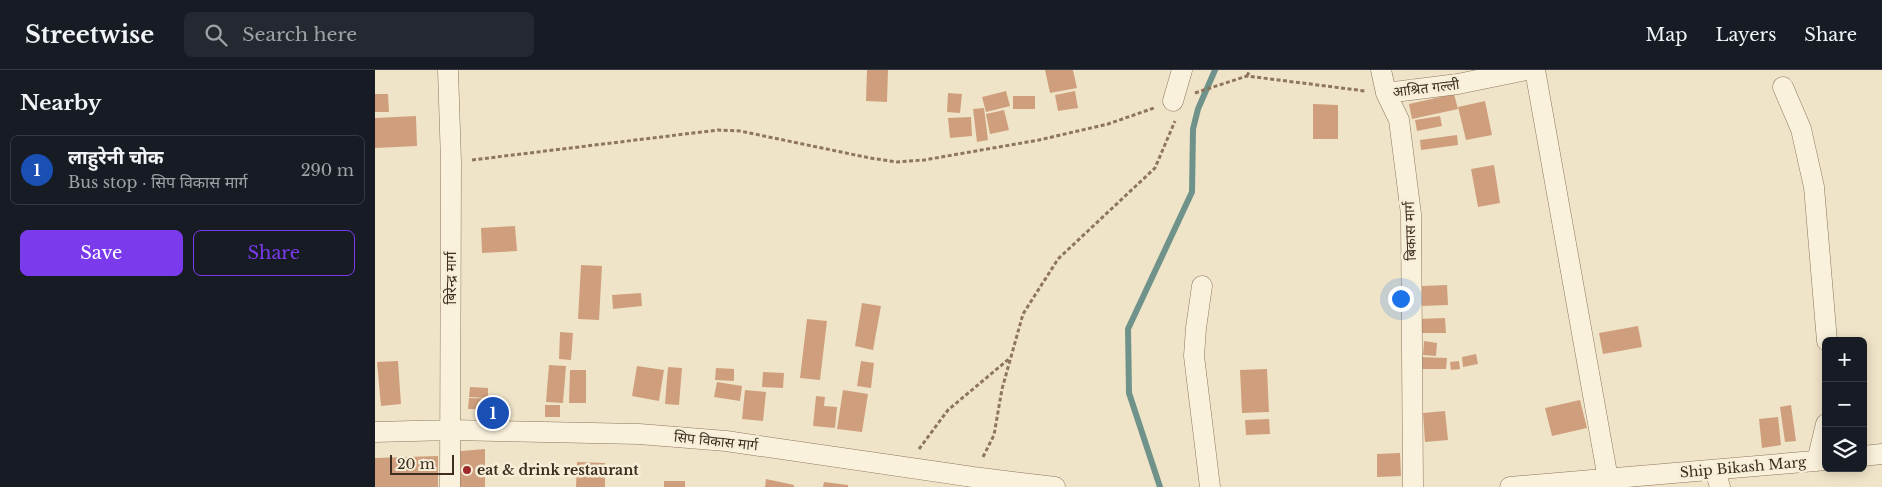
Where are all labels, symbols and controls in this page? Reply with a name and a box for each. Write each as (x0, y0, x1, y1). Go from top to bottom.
search box (184, 12, 534, 57)
text: Streetwise (25, 20, 154, 49)
icon: search (202, 21, 230, 49)
text: Search here (242, 23, 357, 46)
text: Map (1646, 24, 1687, 46)
text: Layers (1715, 24, 1776, 46)
text: Share (1804, 24, 1857, 46)
street label: आश्रित गल्ली (1392, 75, 1461, 101)
text: Nearby (20, 90, 101, 116)
text: लाहुरेनी चोक (68, 146, 164, 169)
text: 1 (34, 160, 40, 180)
text: 290 m (301, 160, 354, 180)
text: Bus stop · सिप विकास मार्ग (68, 172, 247, 192)
street label: बिकास मार्ग (1400, 200, 1420, 261)
button: Save (20, 230, 183, 276)
button: Share (193, 230, 355, 276)
street label: बिरेन्द्र मार्ग (442, 250, 460, 305)
your location (1388, 286, 1414, 312)
map controls (1822, 337, 1867, 472)
button: + (1822, 337, 1867, 382)
button: − (1822, 382, 1867, 427)
pin: 1 (477, 394, 509, 432)
button: layers (1822, 427, 1867, 472)
street label: सिप विकास मार्ग (673, 428, 760, 454)
scale bar (390, 452, 454, 475)
street label: Ship Bikash Marg (1679, 452, 1808, 481)
text: 20 m (397, 455, 435, 473)
place label: eat & drink restaurant (477, 461, 639, 479)
marker: eat & drink restaurant (461, 464, 473, 476)

